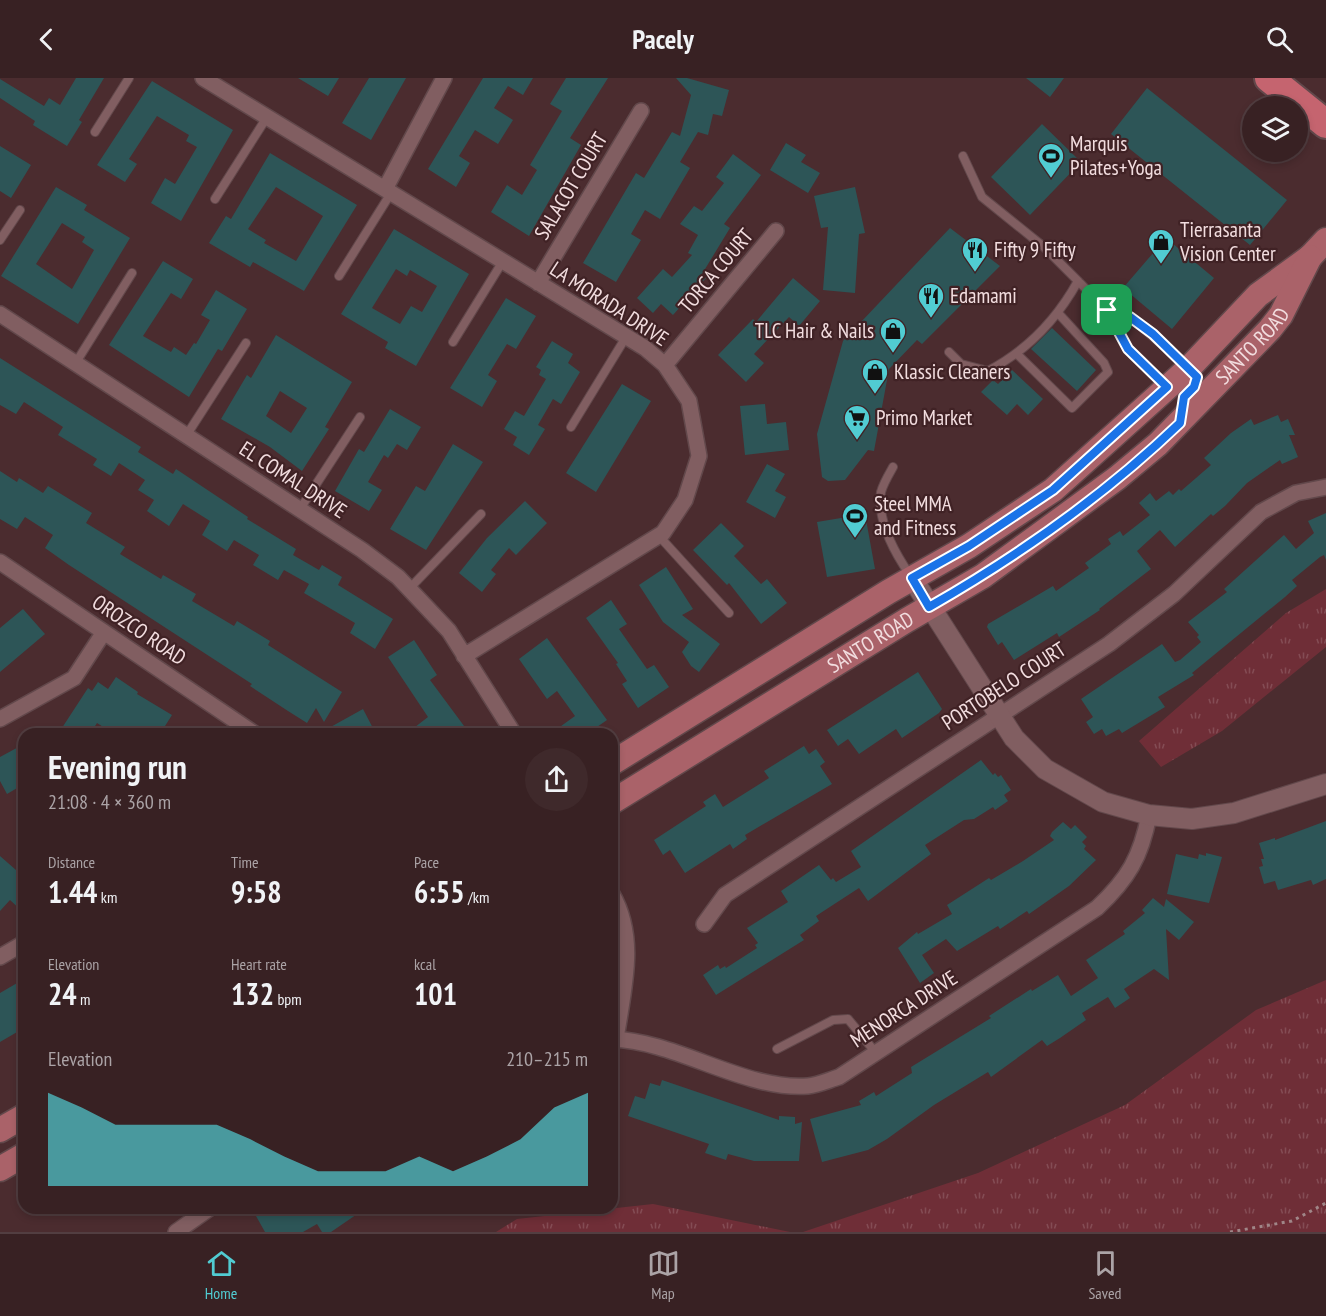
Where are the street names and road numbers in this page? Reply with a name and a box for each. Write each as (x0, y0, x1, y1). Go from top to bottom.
street label: SALACOT COURT (528, 127, 613, 244)
street label: TORCA COURT (672, 222, 759, 319)
street label: LA MORADA DRIVE (545, 255, 674, 352)
street label: SANTO ROAD (1209, 303, 1295, 390)
street label: EL COMAL DRIVE (235, 435, 352, 524)
street label: OROZCO ROAD (87, 588, 191, 671)
street label: SANTO ROAD (822, 605, 918, 679)
street label: PORTOBELO COURT (937, 635, 1071, 736)
street label: MENORCA DRIVE (845, 964, 962, 1053)

